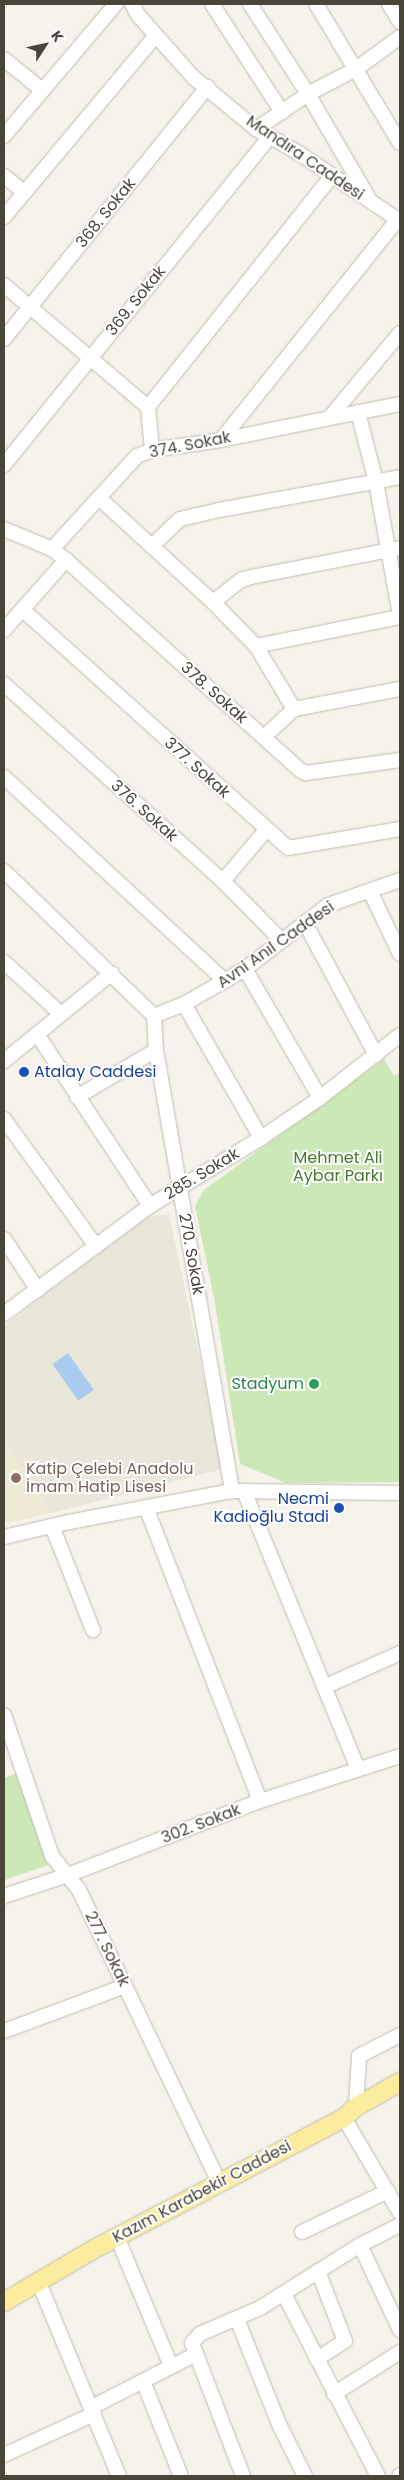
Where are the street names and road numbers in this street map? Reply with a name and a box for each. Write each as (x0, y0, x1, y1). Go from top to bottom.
street label: Mandıra Caddesi (243, 112, 367, 204)
street label: 368. Sokak (72, 174, 140, 252)
street label: 369. Sokak (102, 262, 170, 340)
street label: 374. Sokak (148, 428, 232, 462)
street label: 378. Sokak (177, 658, 251, 728)
street label: 377. Sokak (160, 734, 234, 802)
street label: 376. Sokak (107, 776, 181, 846)
street label: Avni Anıl Caddesi (214, 897, 338, 993)
street label: 285. Sokak (161, 1144, 243, 1204)
street label: 270. Sokak (174, 1212, 208, 1296)
street label: 302. Sokak (159, 1800, 243, 1848)
street label: 277. Sokak (81, 1908, 133, 1990)
street label: Kazım Karabekir Caddesi (109, 2137, 295, 2247)

